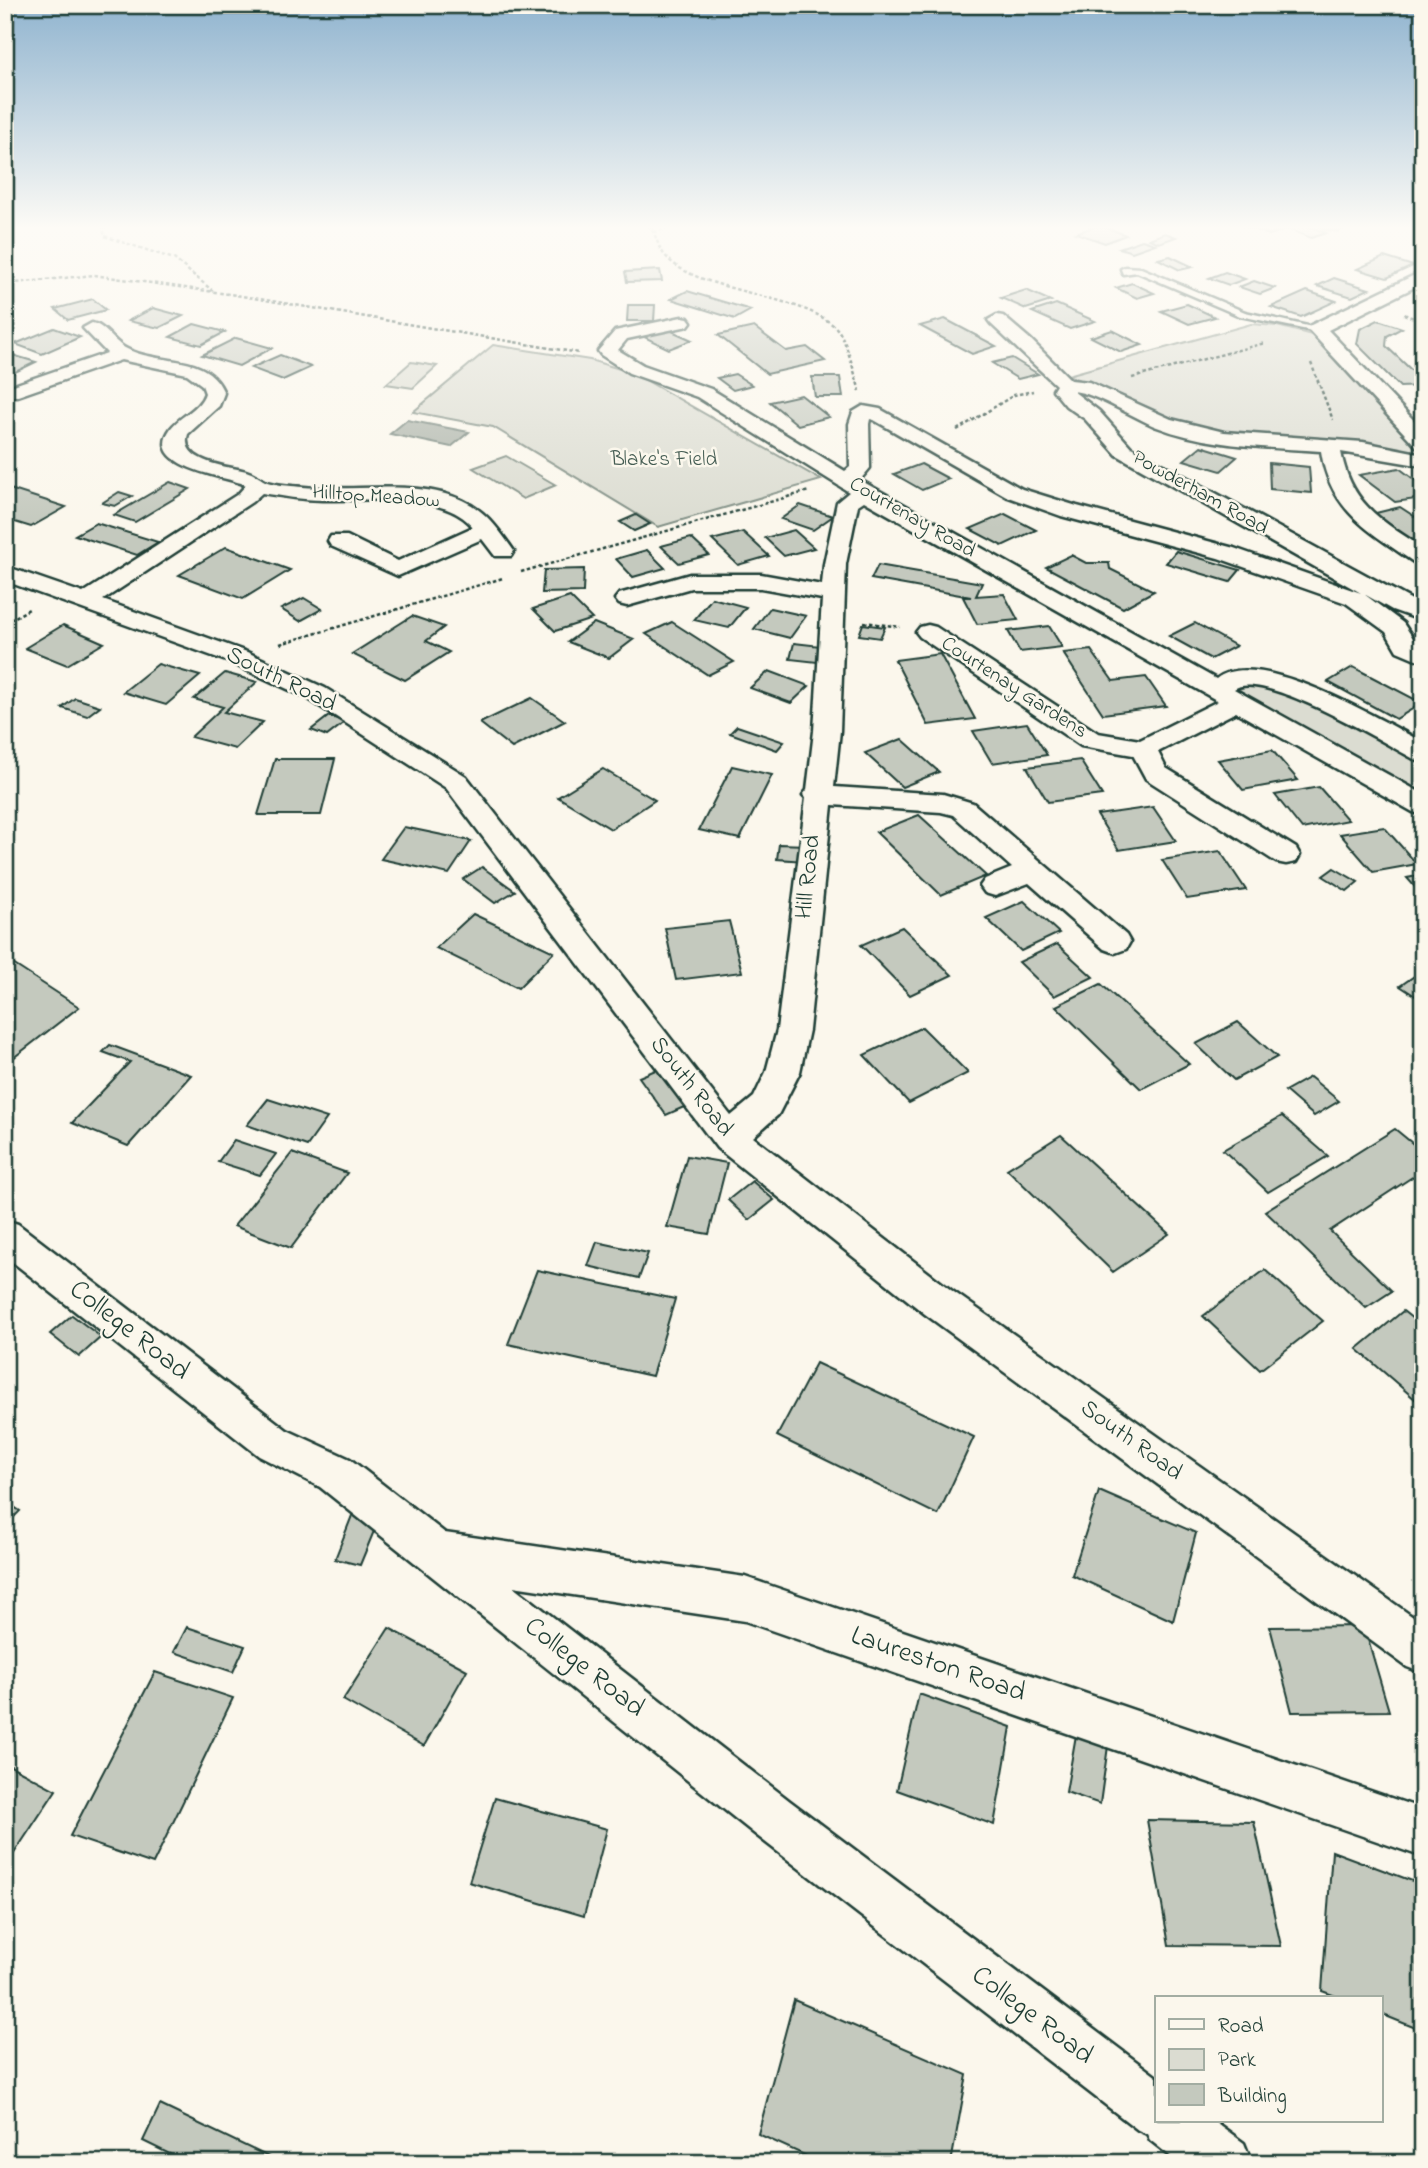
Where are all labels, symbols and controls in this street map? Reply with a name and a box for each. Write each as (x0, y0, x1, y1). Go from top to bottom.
street label: Powderham Road (1126, 443, 1274, 543)
park label: Blake's Field (610, 445, 717, 475)
street label: Courtenay Road (842, 470, 981, 568)
street label: Hilltop Meadow (311, 478, 441, 516)
street label: Courtenay Gardens (934, 629, 1093, 748)
street label: South Road (220, 638, 343, 722)
street label: Hill Road (787, 833, 831, 921)
street label: South Road (641, 1029, 742, 1145)
street label: College Road (60, 1270, 199, 1392)
street label: South Road (1072, 1392, 1190, 1490)
street label: College Road (515, 1607, 654, 1729)
street label: Laureston Road (845, 1616, 1031, 1714)
street label: College Road (962, 1956, 1102, 2076)
legend (1155, 1996, 1382, 2122)
text: Road (1218, 2012, 1264, 2042)
text: Park (1218, 2046, 1257, 2076)
text: Building (1217, 2082, 1287, 2114)

